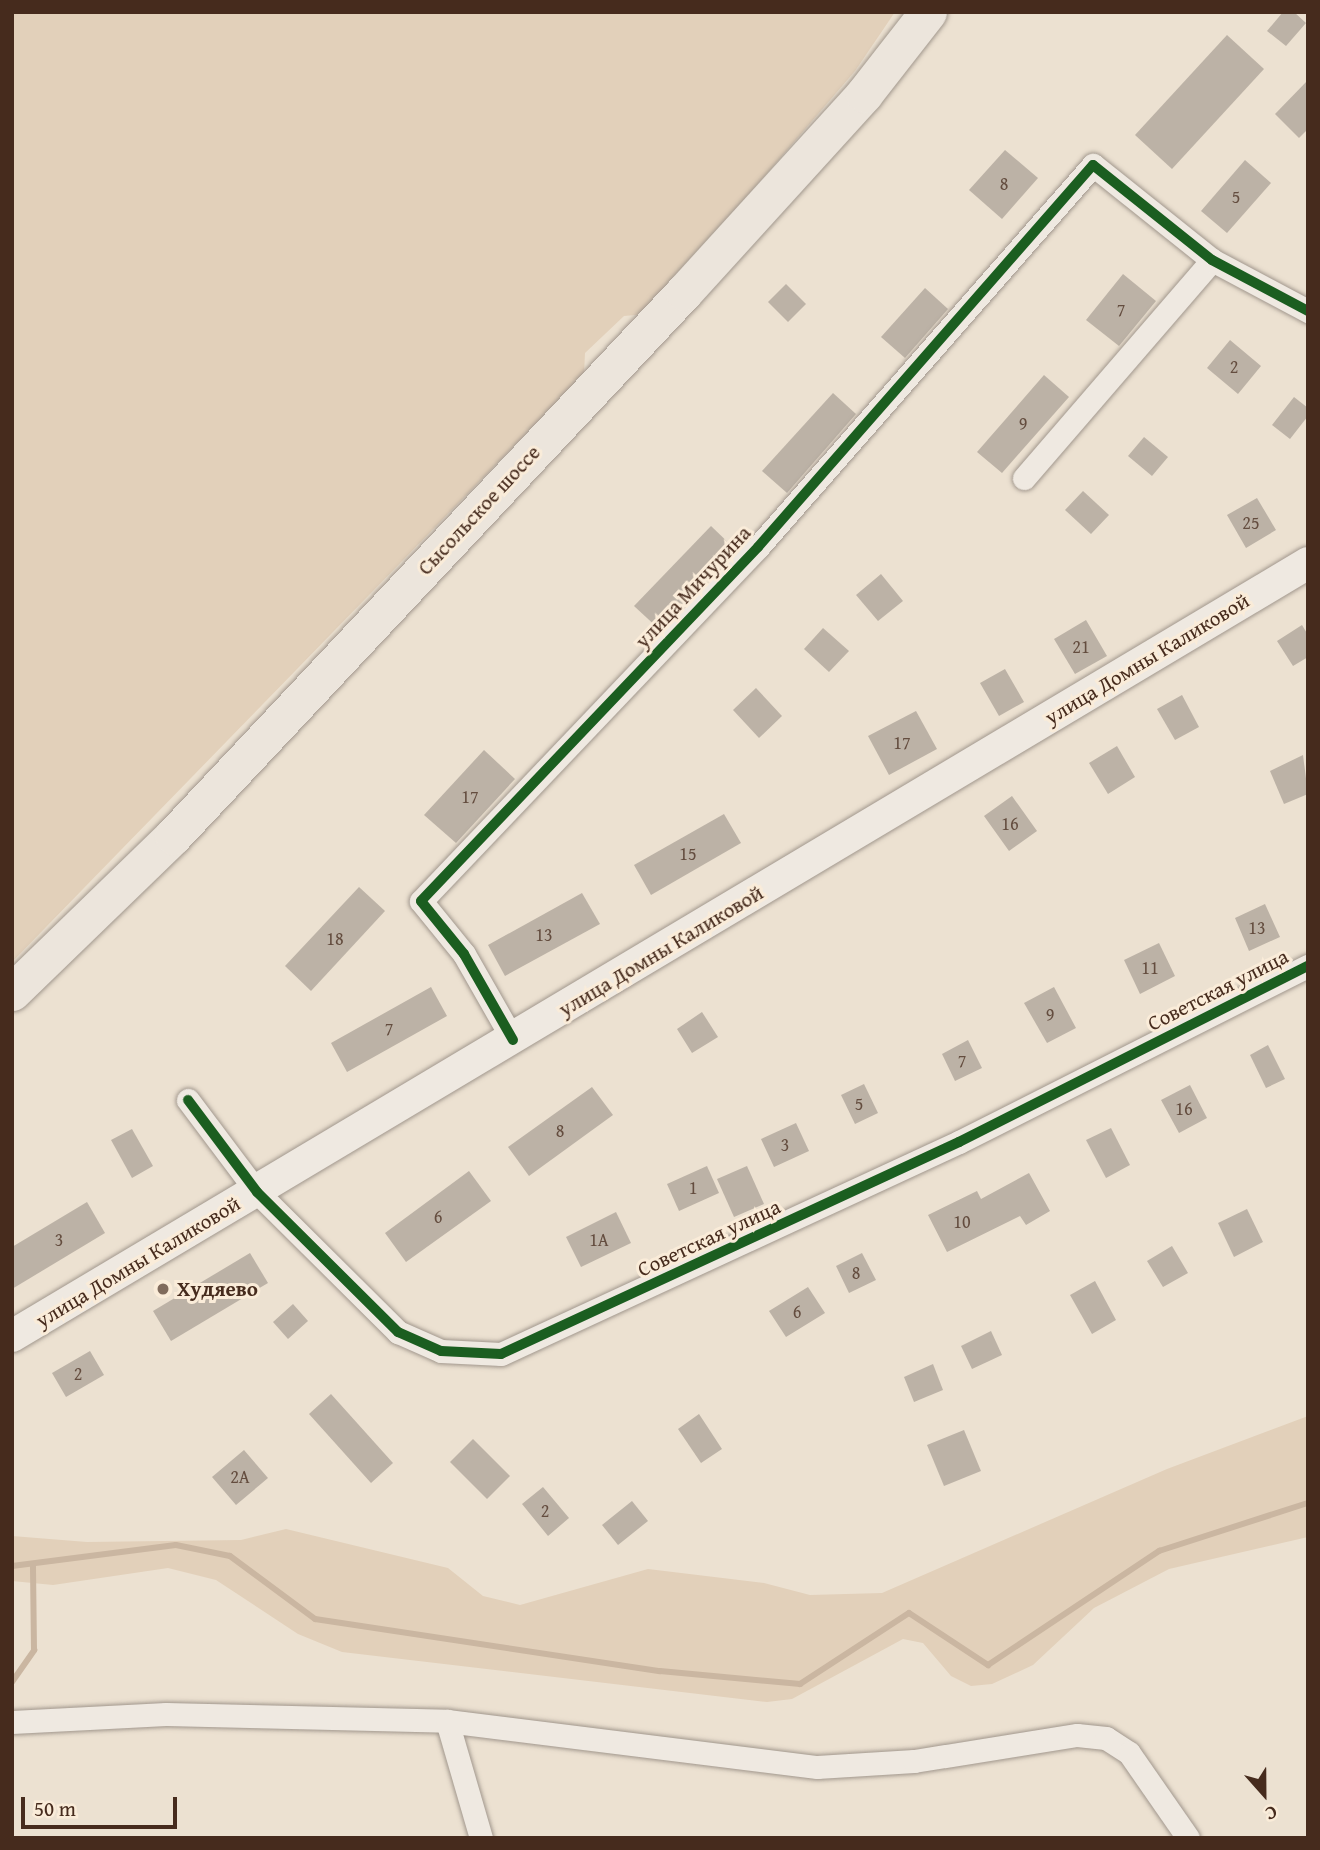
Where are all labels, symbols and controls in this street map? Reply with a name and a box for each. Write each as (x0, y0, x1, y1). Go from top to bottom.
house number: 8 (1000, 173, 1008, 195)
house number: 5 (1232, 186, 1240, 208)
house number: 7 (1117, 299, 1125, 321)
house number: 2 (1230, 356, 1238, 378)
house number: 9 (1019, 413, 1027, 435)
street label: Сысольское шоссе (412, 440, 546, 580)
house number: 25 (1242, 512, 1260, 534)
street label: улица Мичурина (630, 521, 756, 653)
street label: улица Домны Каликовой (1040, 588, 1254, 730)
house number: 21 (1072, 636, 1090, 658)
house number: 17 (893, 732, 911, 754)
house number: 17 (461, 786, 479, 808)
house number: 16 (1001, 813, 1019, 835)
house number: 15 (679, 843, 697, 865)
street label: улица Домны Каликовой (554, 880, 768, 1022)
house number: 13 (1248, 917, 1266, 939)
house number: 13 (535, 924, 553, 946)
house number: 18 (326, 928, 344, 950)
street label: Советская улица (1143, 944, 1293, 1036)
house number: 11 (1141, 957, 1159, 979)
house number: 9 (1046, 1004, 1054, 1026)
house number: 7 (385, 1018, 393, 1040)
house number: 7 (958, 1050, 966, 1072)
house number: 5 (855, 1093, 863, 1115)
house number: 16 (1175, 1098, 1193, 1120)
house number: 8 (556, 1120, 564, 1142)
house number: 3 (781, 1134, 789, 1156)
house number: 1 (689, 1177, 697, 1199)
street label: улица Домны Каликовой (31, 1191, 245, 1333)
street label: Советская улица (634, 1194, 784, 1282)
house number: 6 (434, 1206, 442, 1228)
house number: 10 (953, 1211, 971, 1233)
house number: 3 (55, 1229, 63, 1251)
house number: 1А (589, 1229, 609, 1251)
house number: 8 (852, 1262, 860, 1284)
place label: Худяево (177, 1276, 258, 1302)
marker: Худяево (155, 1281, 171, 1297)
house number: 6 (793, 1301, 801, 1323)
house number: 2 (74, 1363, 82, 1385)
house number: 2А (230, 1466, 250, 1488)
house number: 2 (541, 1500, 549, 1522)
north arrow (1229, 1759, 1299, 1829)
scale bar (24, 1784, 180, 1828)
text: 50 m (34, 1793, 76, 1824)
text: С (1261, 1799, 1282, 1829)

